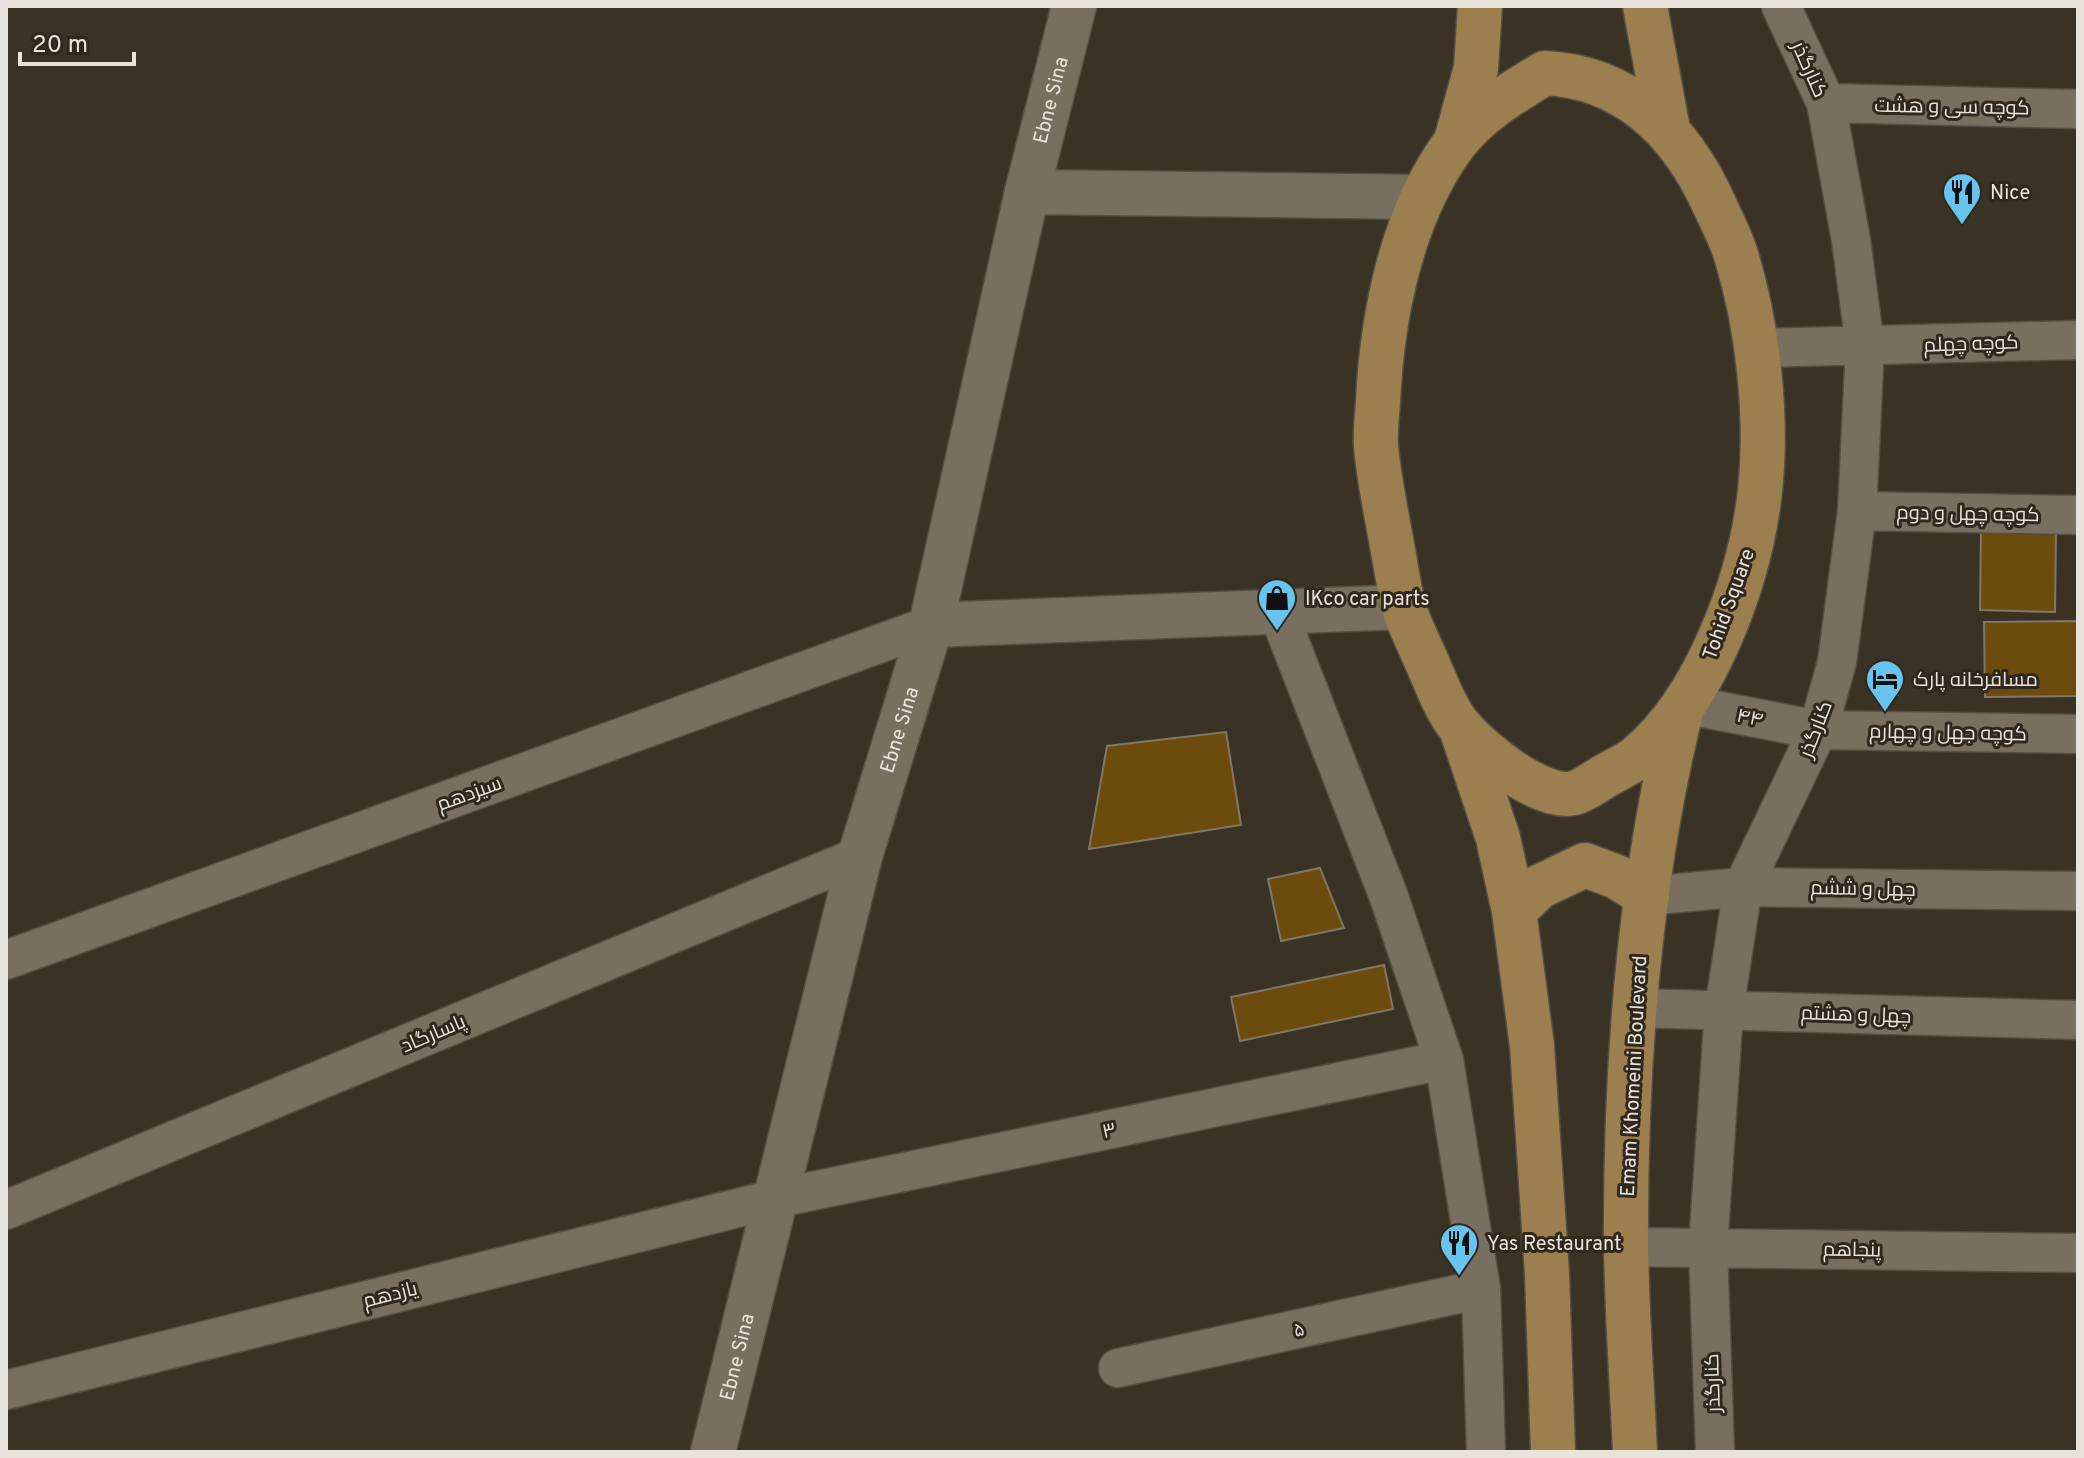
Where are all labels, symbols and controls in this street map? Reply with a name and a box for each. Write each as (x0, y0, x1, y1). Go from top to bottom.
scale bar (20, 16, 134, 66)
text: 20 m (32, 31, 88, 61)
street label: کنارگذر (1784, 37, 1832, 102)
street label: Ebne Sina (1029, 54, 1076, 147)
street label: کوچه سی و هشت (1874, 94, 2030, 122)
restaurant icon: Nice (1941, 171, 1983, 226)
place label: Nice (1990, 181, 2030, 207)
street label: کوچه چهلم (1923, 330, 2019, 360)
street label: کوچه چهل و دوم (1896, 501, 2040, 529)
street label: Tohid Square (1698, 546, 1762, 664)
shop icon: IKco car parts (1256, 577, 1298, 632)
place label: IKco car parts (1305, 587, 1430, 613)
hotel icon: مسافرخانه پارک (1864, 658, 1906, 713)
place label: مسافرخانه پارک (1913, 668, 2038, 694)
street label: Ebne Sina (875, 684, 926, 777)
street label: کنارگذر (1794, 698, 1840, 763)
street label: ۴۴ (1734, 704, 1765, 734)
street label: کوچه جهل و چهارم (1869, 720, 2027, 748)
street label: سیزدهم (434, 771, 506, 819)
street label: چهل و ششم (1810, 876, 1916, 904)
street label: Emam Khomeini Boulevard (1616, 955, 1654, 1197)
street label: چهل و هشتم (1800, 1001, 1912, 1031)
street label: پاسارگاد (397, 1009, 471, 1060)
street label: ۳ (1100, 1118, 1119, 1146)
restaurant icon: Yas Restaurant (1438, 1222, 1480, 1277)
place label: Yas Restaurant (1487, 1232, 1622, 1258)
street label: پنجاهم (1823, 1237, 1882, 1265)
street label: یازدهم (361, 1276, 421, 1315)
street label: Ebne Sina (715, 1311, 762, 1404)
street label: ۵ (1291, 1317, 1307, 1345)
street label: کنارگذر (1700, 1353, 1728, 1414)

